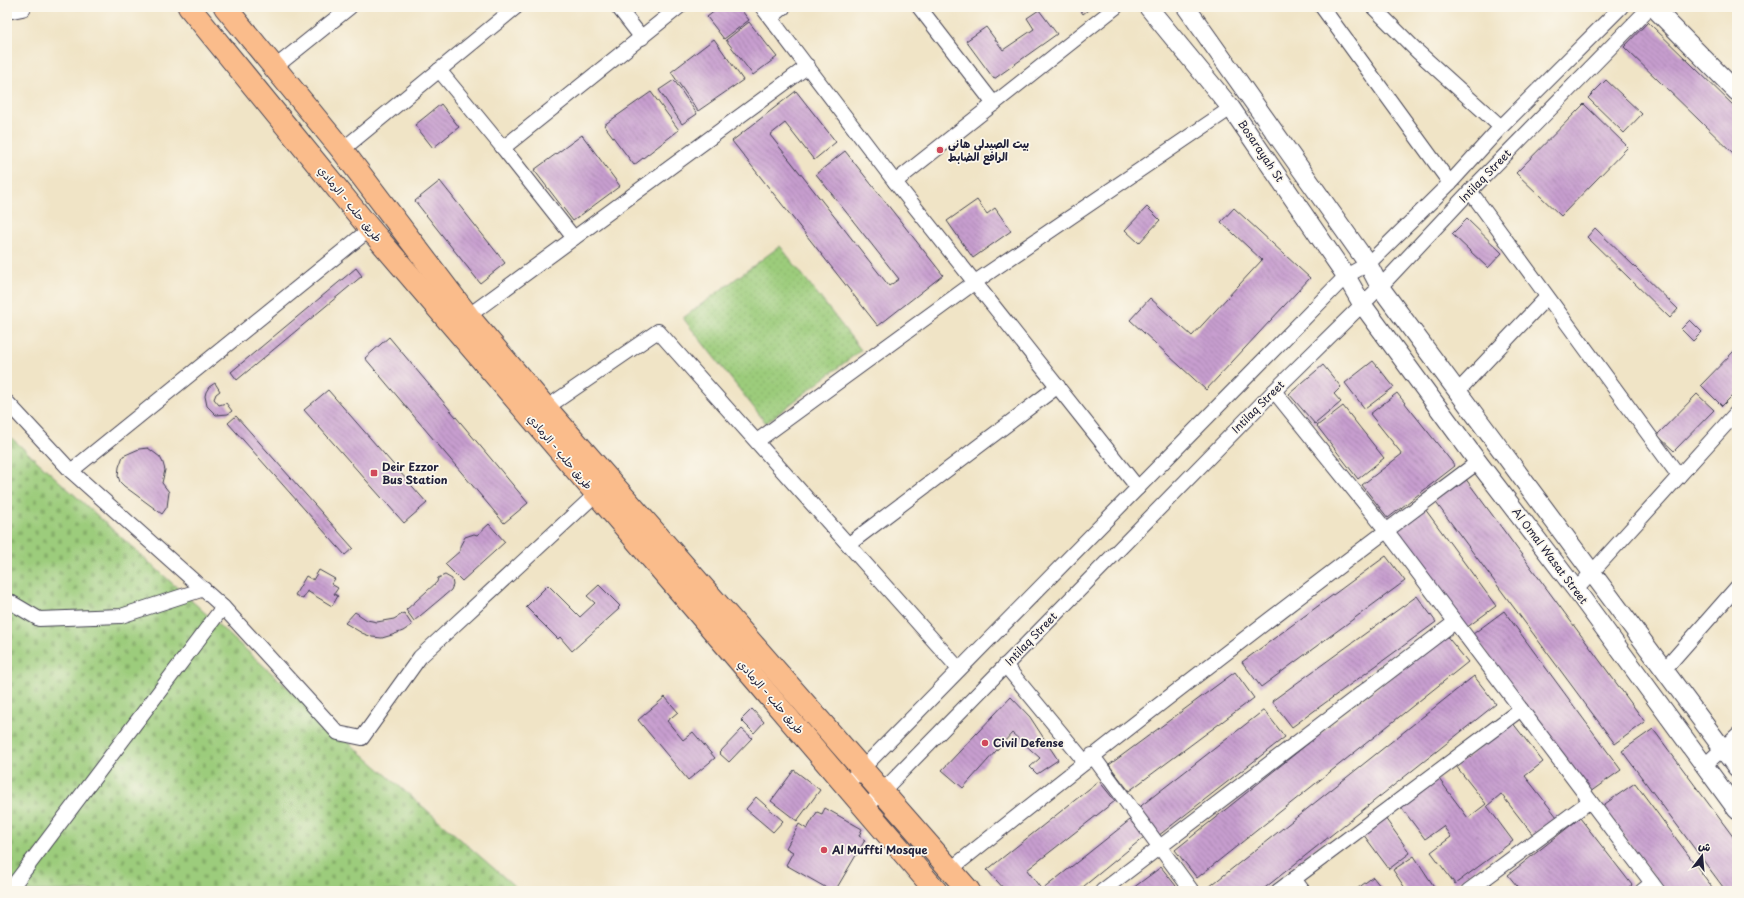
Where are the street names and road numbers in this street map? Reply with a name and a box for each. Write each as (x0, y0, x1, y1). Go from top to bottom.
street label: Bosarayah St (1234, 116, 1289, 186)
street label: Intilaq Street (1455, 145, 1515, 206)
street label: طريق حلب - الرمادي (314, 162, 386, 246)
street label: Intilaq Street (1227, 376, 1288, 437)
street label: طريق حلب - الرمادي (523, 410, 597, 494)
street label: Al Omal Wasat Street (1508, 504, 1593, 608)
street label: Intilaq Street (1001, 608, 1061, 669)
street label: طريق حلب - الرمادي (734, 656, 808, 738)

